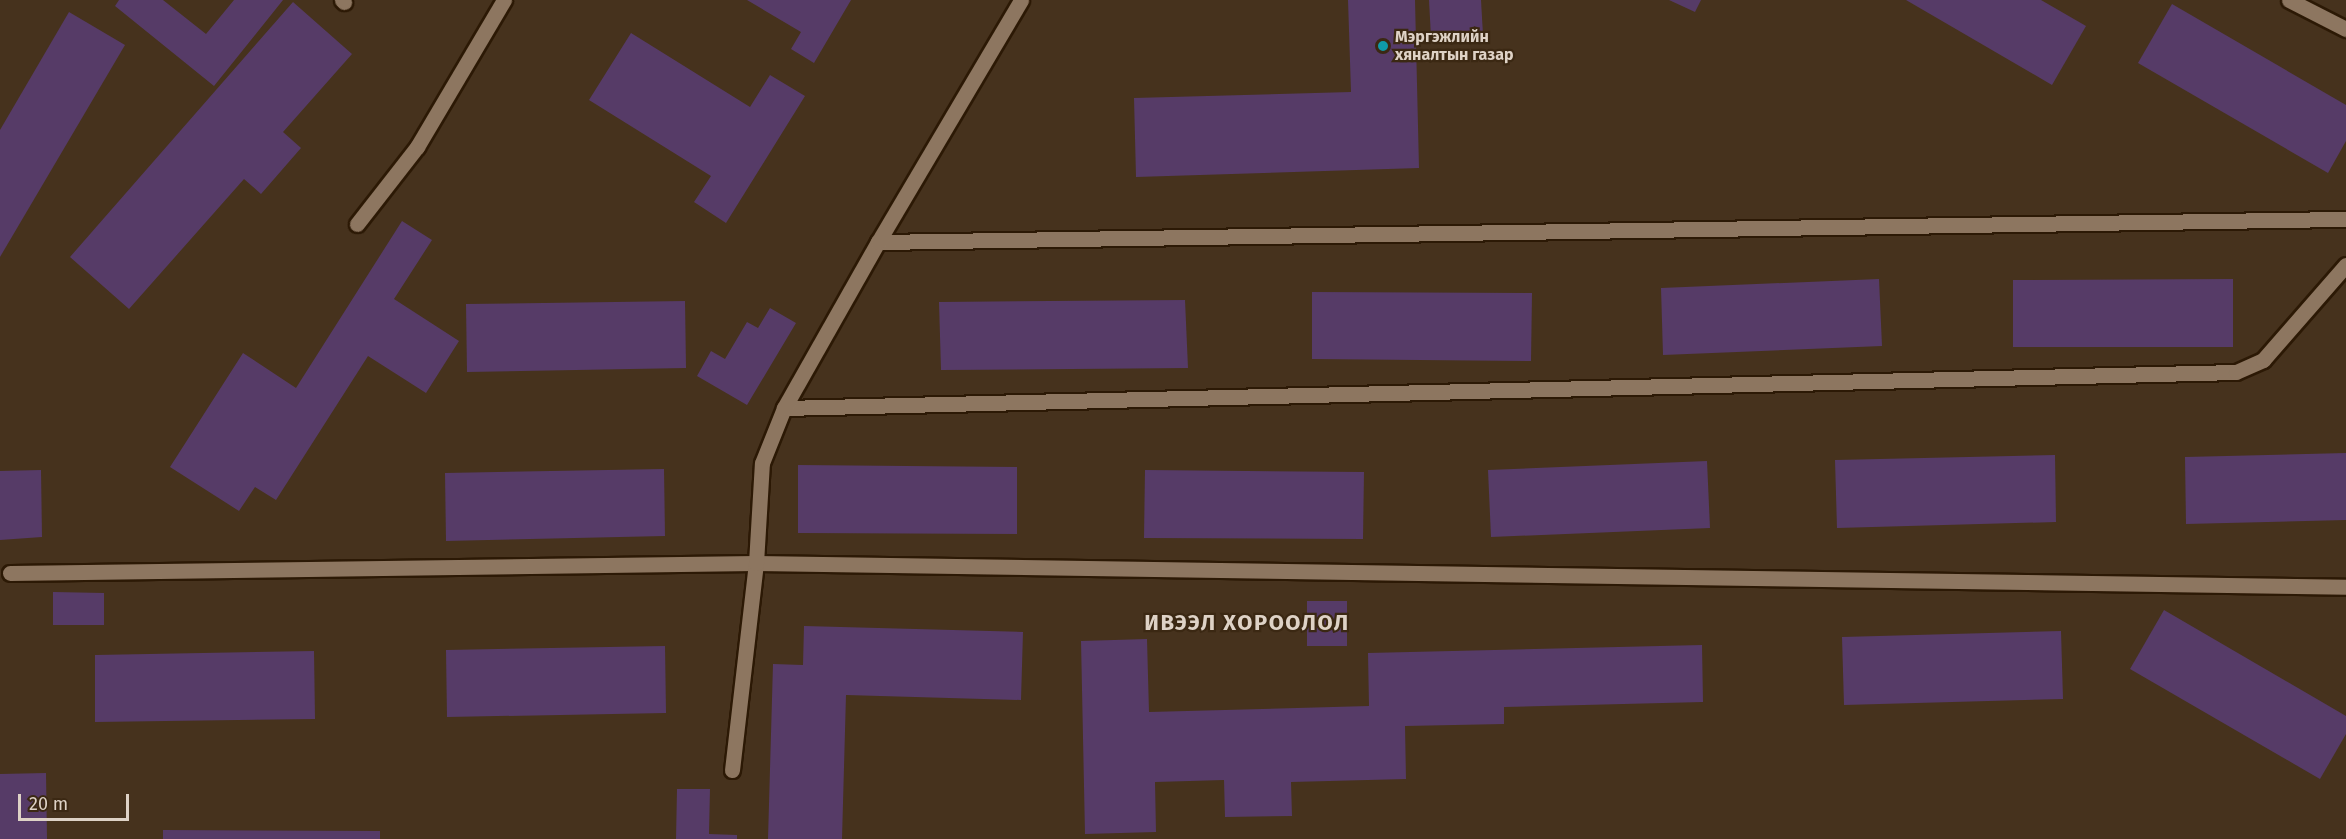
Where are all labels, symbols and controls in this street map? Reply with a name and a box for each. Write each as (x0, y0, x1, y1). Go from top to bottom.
place label: Мэргэжлийн хяналтын газар (1395, 27, 1513, 65)
marker: Мэргэжлийн хяналтын газар (1376, 39, 1390, 53)
district label: ИВЭЭЛ ХОРООЛОЛ (1144, 610, 1350, 636)
scale bar (21, 782, 132, 820)
text: 20 m (29, 793, 68, 815)

